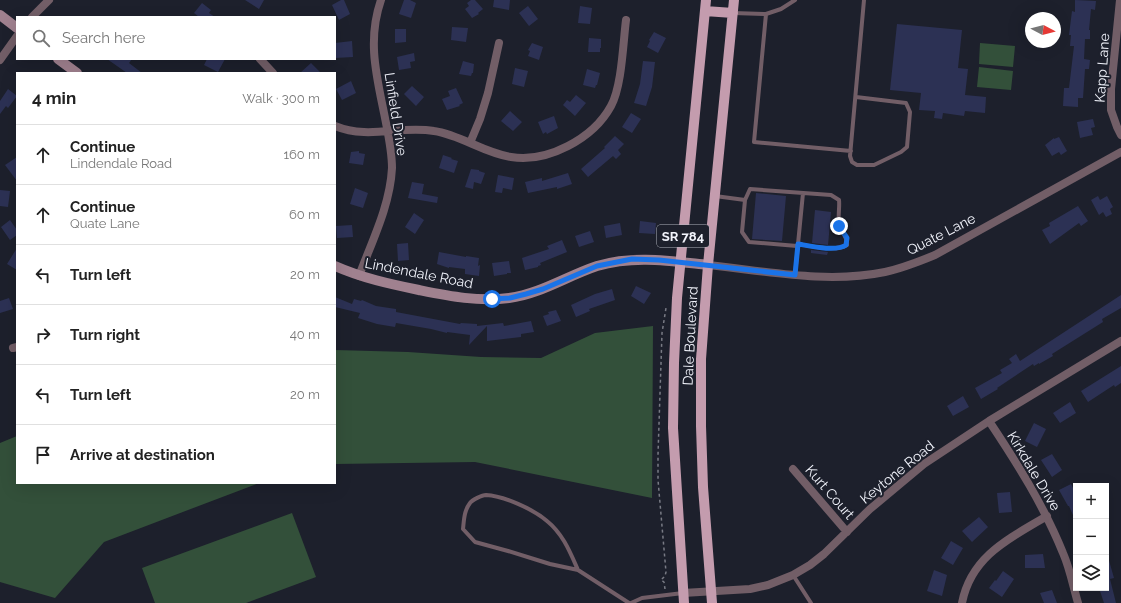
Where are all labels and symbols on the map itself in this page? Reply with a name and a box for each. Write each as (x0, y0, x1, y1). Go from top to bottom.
north arrow (1025, 12, 1061, 48)
street label: Kapp Lane (1092, 33, 1112, 103)
street label: Linfield Drive (382, 71, 410, 157)
street label: Quate Lane (904, 210, 978, 258)
route end (830, 217, 848, 235)
road number: SR 784 (657, 225, 709, 247)
street label: Lindendale Road (363, 255, 475, 291)
street label: Dale Boulevard (679, 286, 701, 386)
route start (483, 290, 501, 308)
street label: Kirkdale Drive (1004, 429, 1064, 513)
street label: Keytone Road (857, 437, 937, 507)
street label: Kurt Court (802, 462, 858, 522)

